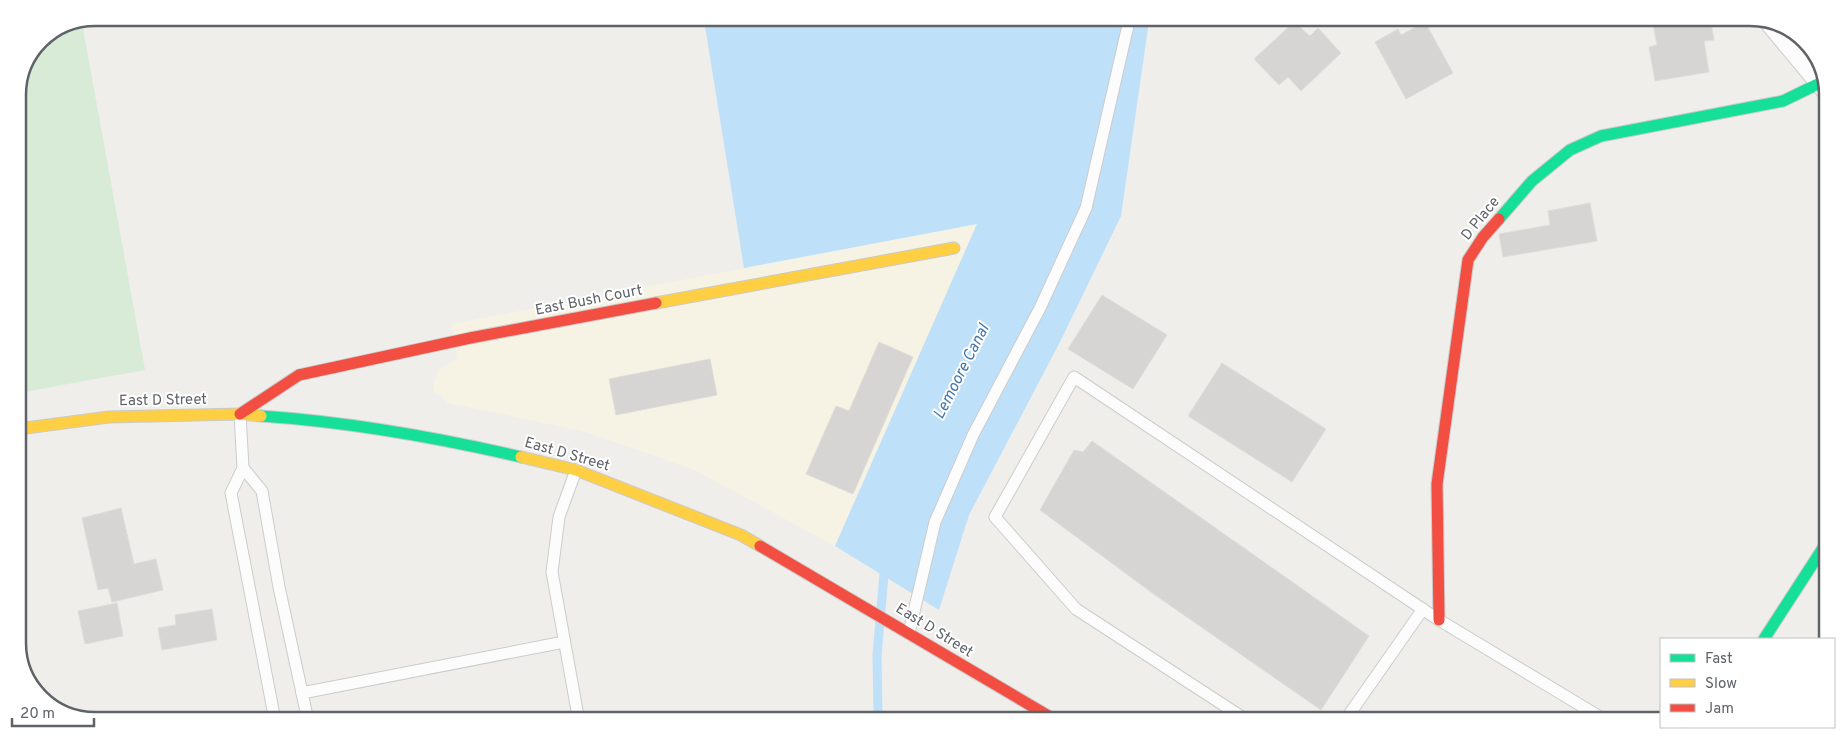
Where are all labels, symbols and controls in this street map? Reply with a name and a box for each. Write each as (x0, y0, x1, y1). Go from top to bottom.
street label: D Place (1458, 193, 1504, 245)
street label: East Bush Court (534, 281, 644, 321)
water label: Lemoore Canal (930, 320, 995, 423)
street label: East D Street (119, 391, 207, 411)
street label: East D Street (522, 434, 612, 476)
street label: East D Street (892, 600, 976, 662)
legend (1660, 638, 1835, 728)
text: Fast (1705, 650, 1733, 669)
text: Slow (1705, 675, 1737, 694)
scale bar (12, 696, 95, 728)
text: Jam (1705, 700, 1734, 719)
text: 20 m (20, 705, 55, 724)

